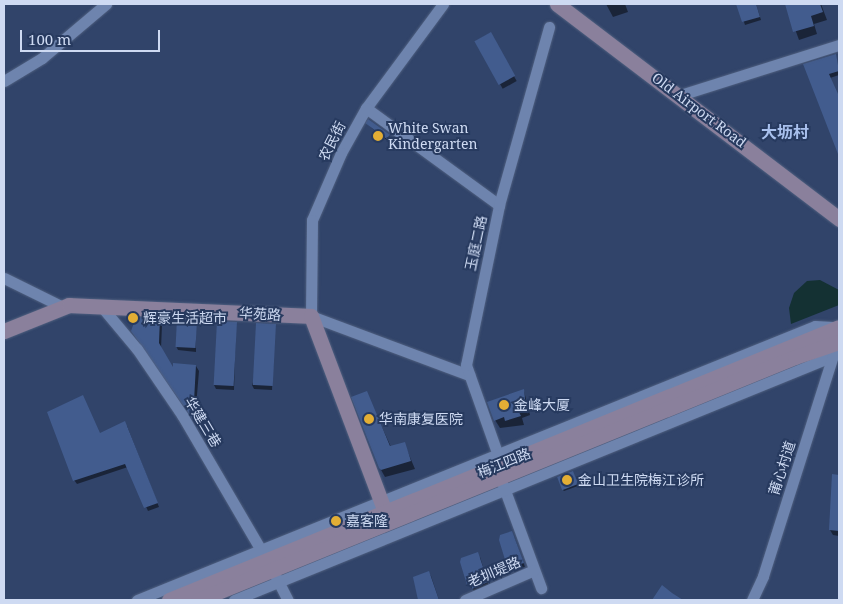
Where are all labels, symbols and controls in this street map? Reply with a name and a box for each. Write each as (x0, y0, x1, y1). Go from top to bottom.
scale bar (22, 20, 162, 52)
text: 100 m (28, 29, 71, 49)
street label: Old Airport Road (649, 69, 749, 151)
street label: 农民街 (315, 118, 349, 164)
place label: White Swan Kindergarten (388, 120, 477, 152)
district label: 大坜村 (761, 122, 809, 142)
marker: White Swan Kindergarten (372, 130, 384, 142)
street label: 玉庭二路 (462, 214, 490, 272)
street label: 华苑路 (239, 305, 281, 323)
place label: 辉豪生活超市 (143, 310, 227, 326)
marker: 辉豪生活超市 (127, 312, 139, 324)
street label: 华建三巷 (181, 394, 225, 450)
place label: 金峰大厦 (514, 397, 570, 413)
marker: 金峰大厦 (498, 399, 510, 411)
place label: 华南康复医院 (379, 411, 463, 427)
marker: 华南康复医院 (363, 413, 375, 425)
street label: 莆心村道 (765, 439, 799, 497)
street label: 梅江四路 (475, 445, 533, 481)
place label: 金山卫生院梅江诊所 (578, 472, 704, 488)
marker: 金山卫生院梅江诊所 (560, 473, 574, 487)
place label: 嘉客隆 (346, 513, 388, 529)
marker: 嘉客隆 (330, 515, 342, 527)
street label: 老圳堤路 (465, 553, 523, 591)

